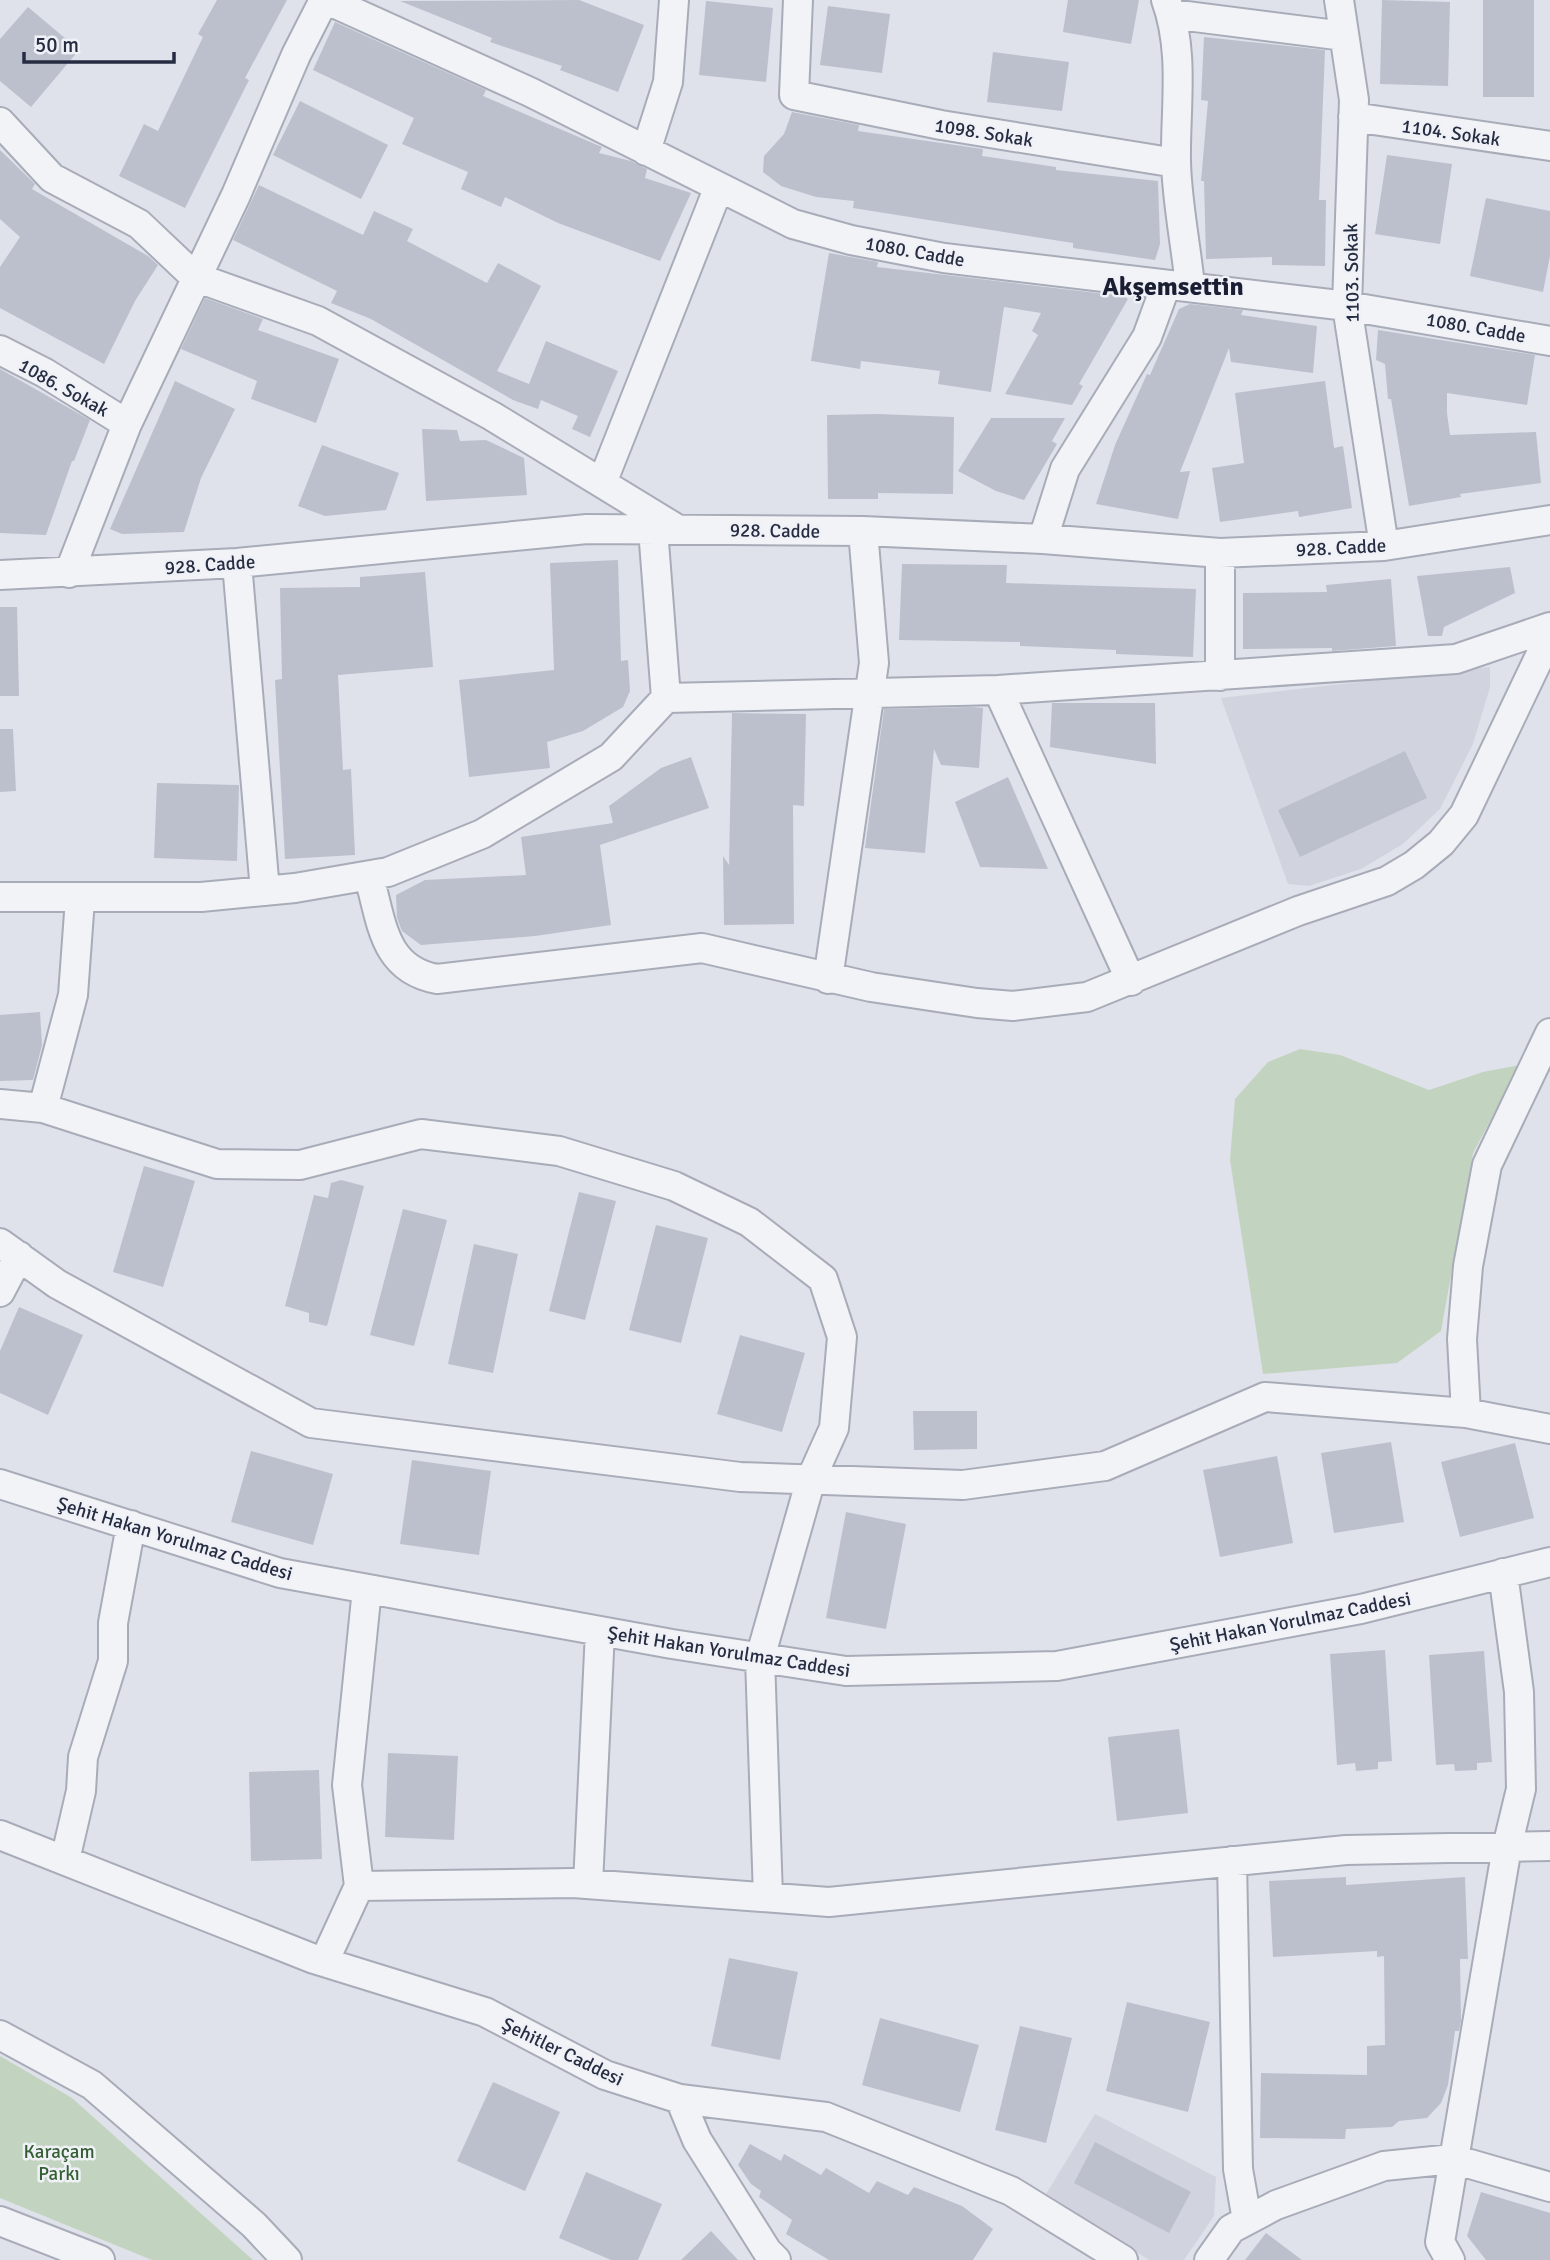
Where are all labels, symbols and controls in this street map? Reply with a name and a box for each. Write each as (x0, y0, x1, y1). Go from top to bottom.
scale bar (24, 21, 175, 65)
text: 50 m (35, 32, 79, 58)
street label: 1098. Sokak (933, 113, 1035, 153)
street label: 1104. Sokak (1400, 114, 1502, 152)
street label: 1103. Sokak (1339, 223, 1365, 323)
street label: 1080. Cadde (863, 231, 967, 273)
district label: Akşemsettin (1102, 271, 1244, 303)
street label: 1080. Cadde (1424, 307, 1528, 349)
street label: 1086. Sokak (14, 353, 113, 423)
street label: 928. Cadde (730, 518, 820, 544)
street label: 928. Cadde (1295, 534, 1387, 562)
street label: 928. Cadde (164, 550, 256, 580)
street label: Şehit Hakan Yorulmaz Caddesi (54, 1492, 295, 1586)
street label: Şehit Hakan Yorulmaz Caddesi (1168, 1587, 1413, 1657)
street label: Şehit Hakan Yorulmaz Caddesi (606, 1621, 852, 1683)
street label: Şehitler Caddesi (498, 2012, 627, 2092)
park label: Karaçam Parkı (23, 2140, 95, 2186)

